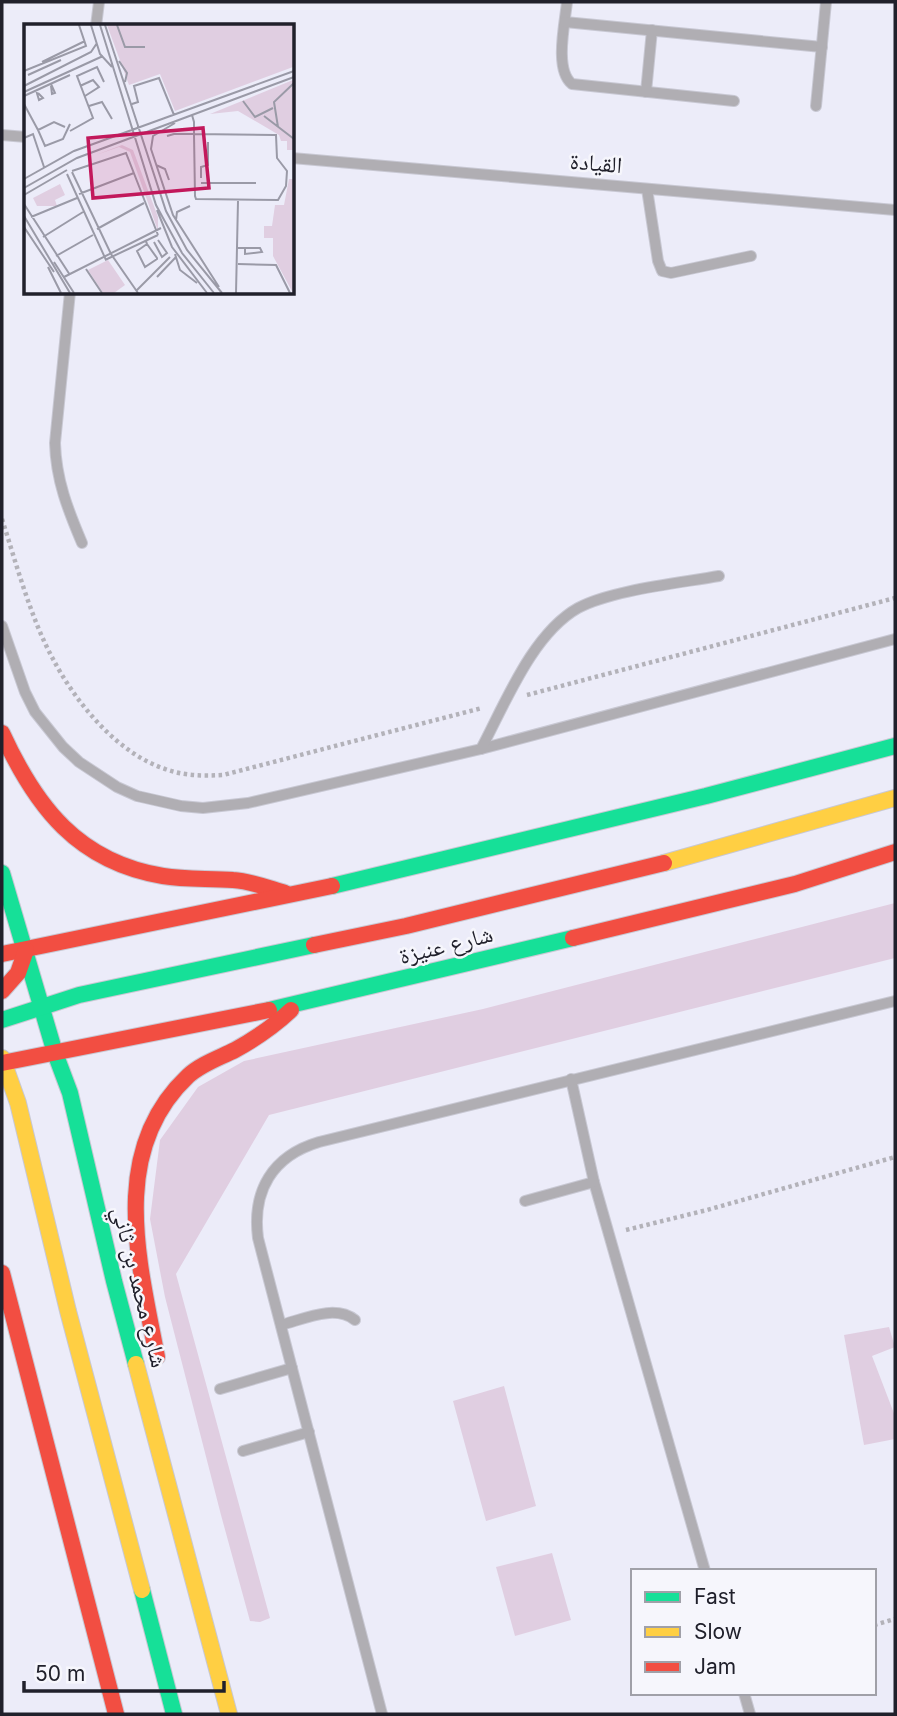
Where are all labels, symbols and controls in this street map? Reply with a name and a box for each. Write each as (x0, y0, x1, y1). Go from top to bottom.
inset map (24, 24, 294, 294)
street label: القيادة (569, 147, 623, 179)
street label: شارع عنيزة (396, 920, 496, 971)
street label: شارع محمد بن ثاني (102, 1204, 174, 1372)
legend (631, 1569, 876, 1695)
text: Fast (694, 1584, 736, 1609)
text: Slow (694, 1619, 742, 1644)
scale bar (24, 1650, 224, 1694)
text: Jam (694, 1654, 736, 1679)
text: 50 m (35, 1661, 85, 1686)

